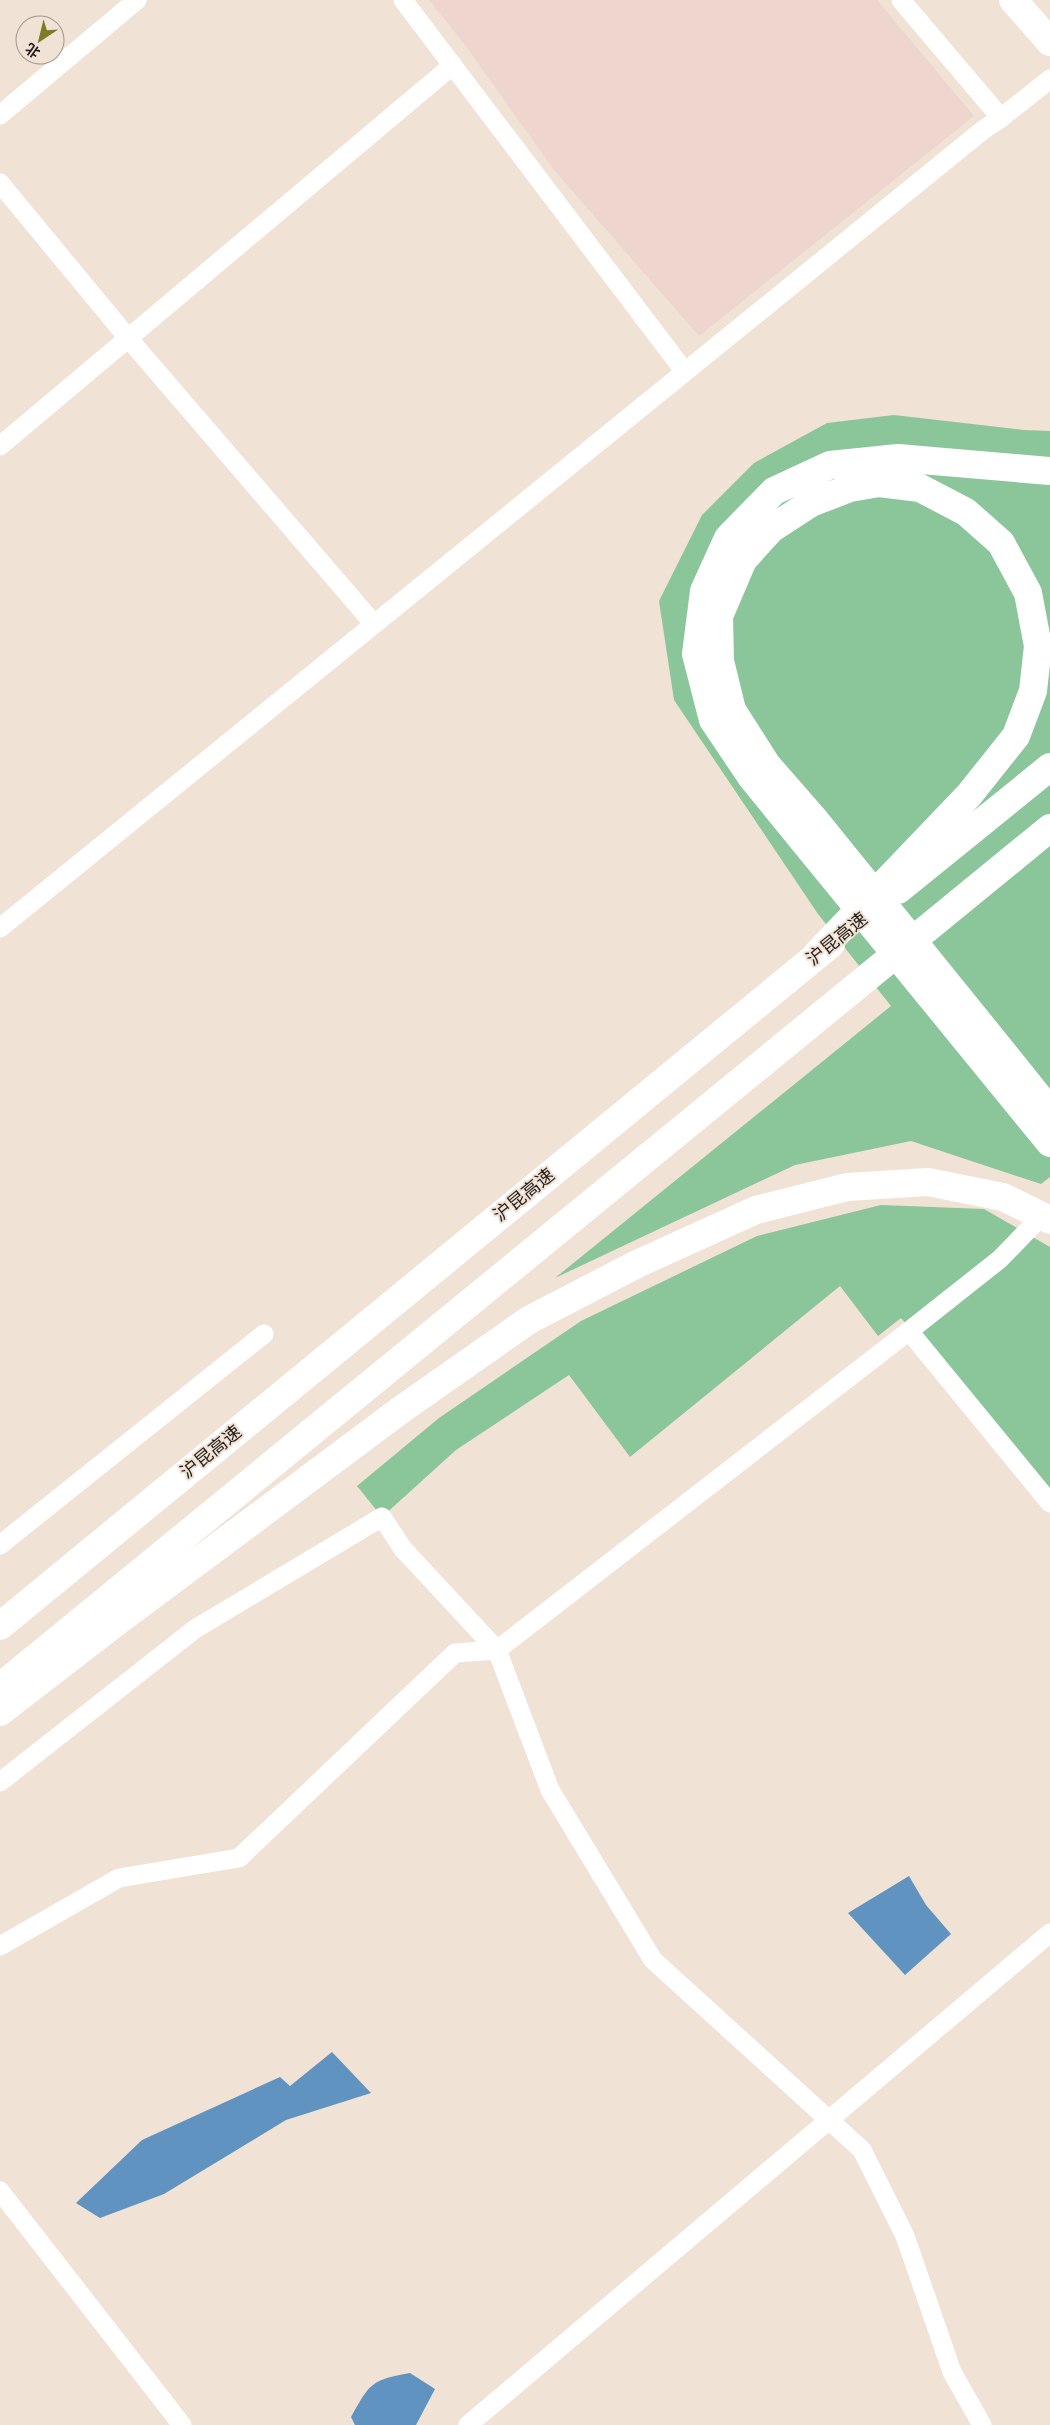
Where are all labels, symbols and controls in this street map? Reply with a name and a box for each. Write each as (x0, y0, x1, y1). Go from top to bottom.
north arrow (15, 15, 65, 65)
text: 北 (21, 39, 43, 63)
street label: 沪昆高速 (801, 906, 872, 970)
street label: 沪昆高速 (488, 1162, 559, 1226)
street label: 沪昆高速 (175, 1419, 246, 1483)

